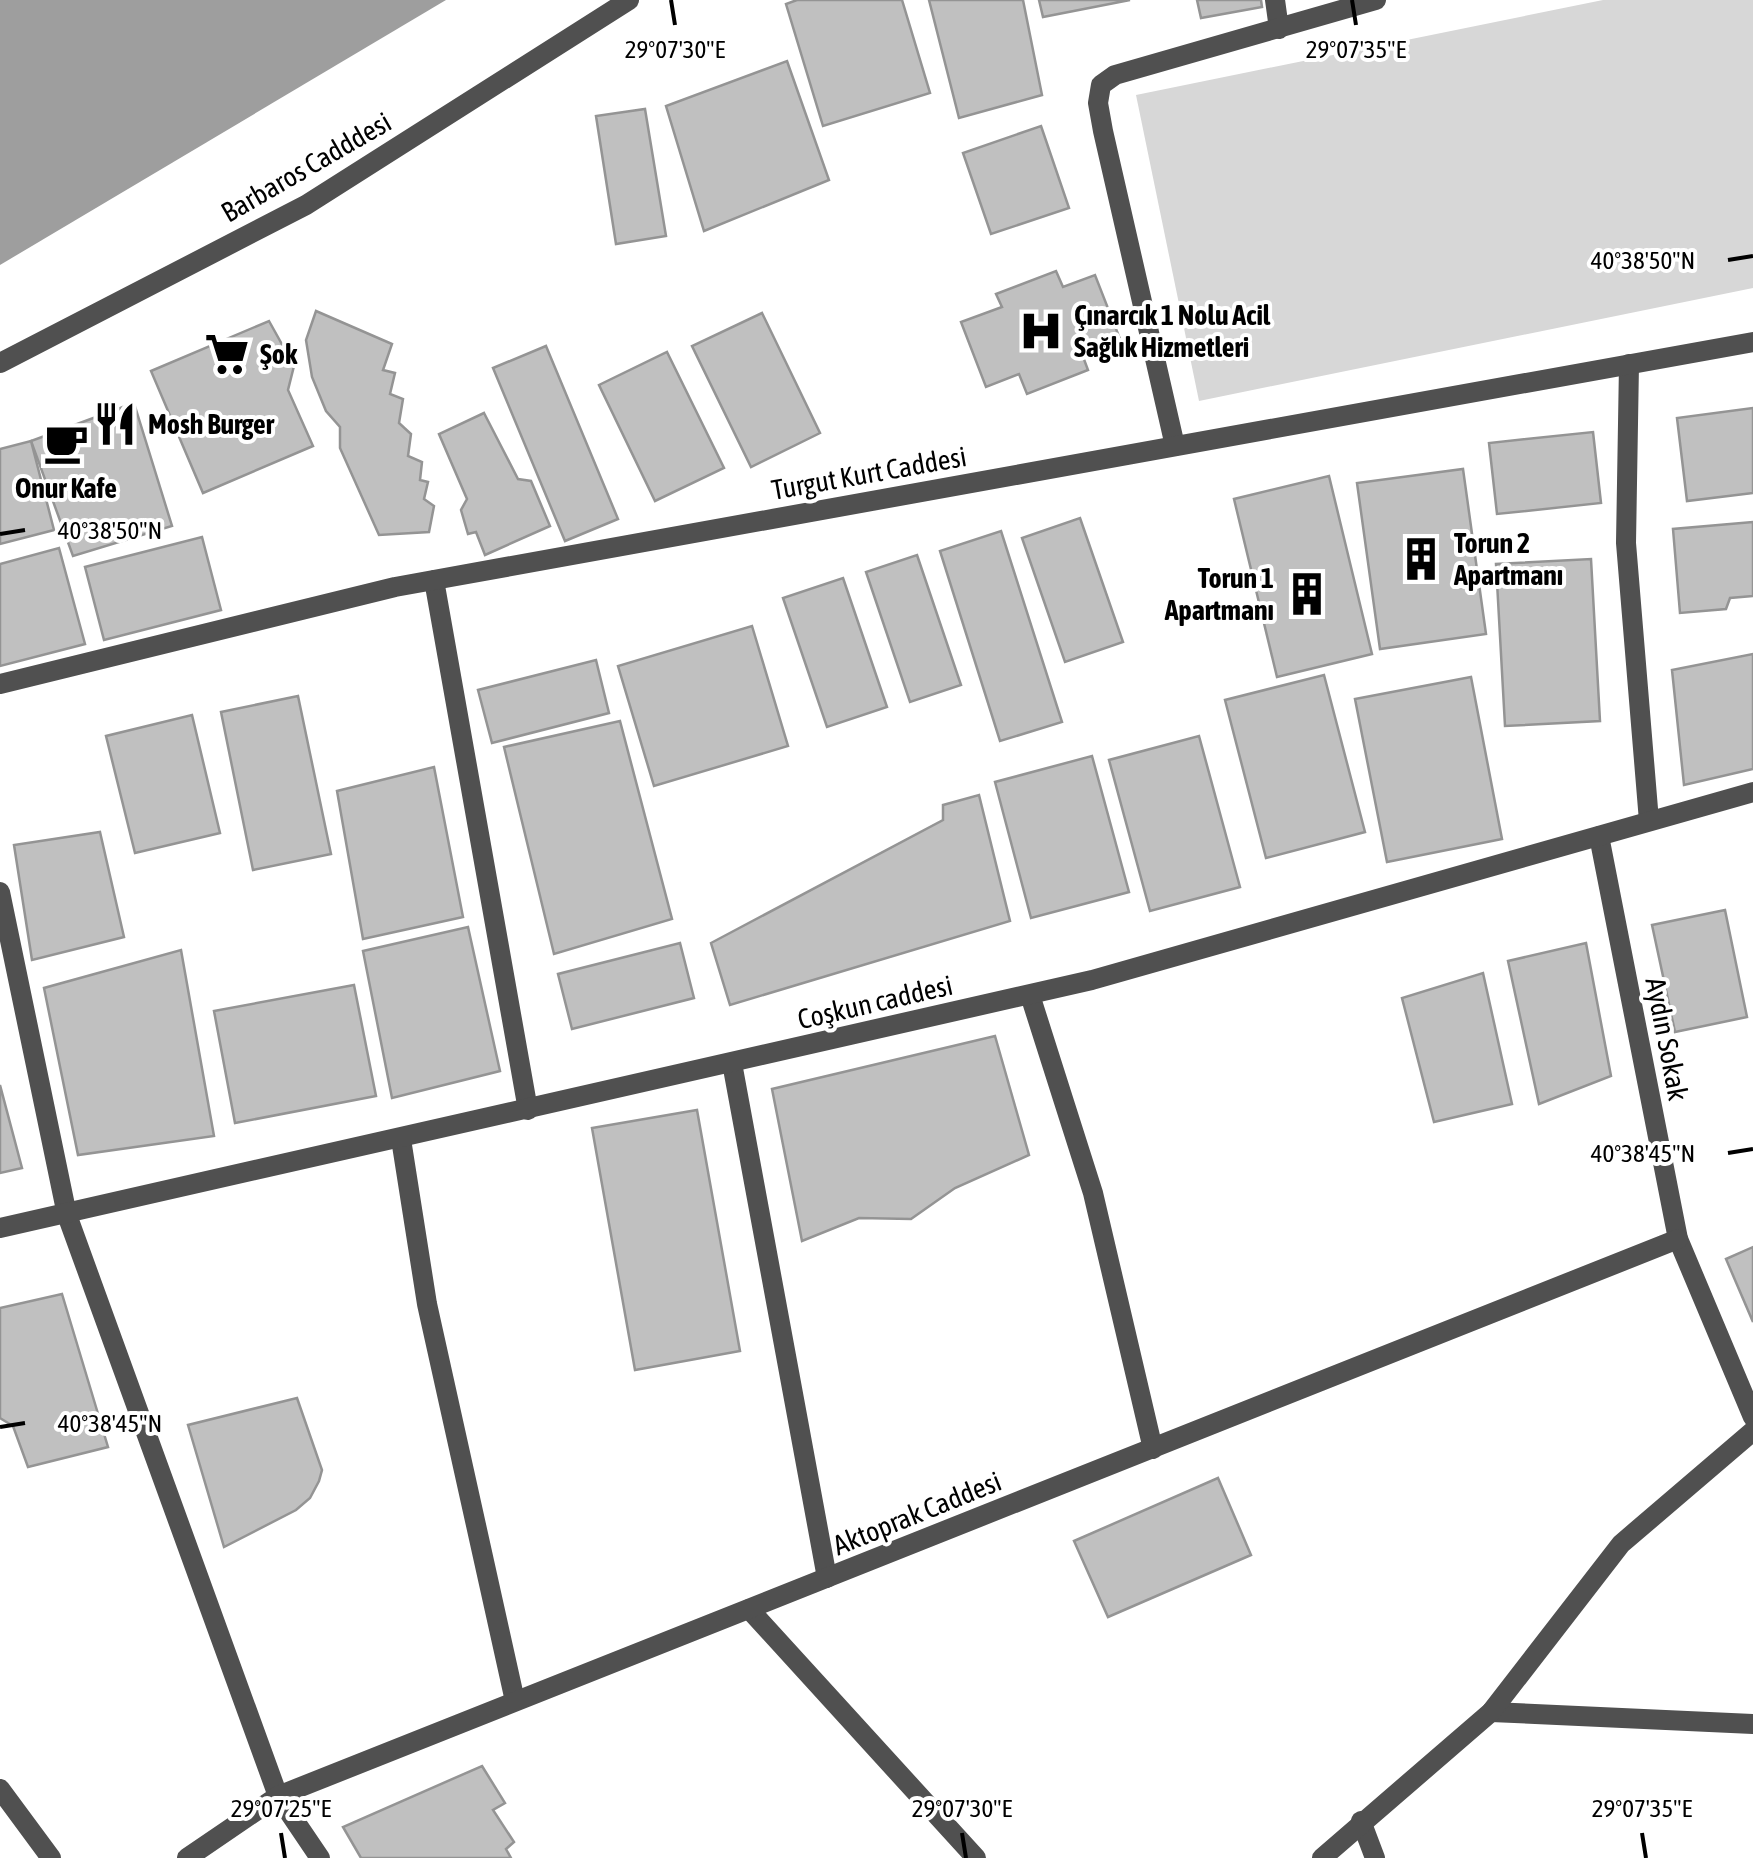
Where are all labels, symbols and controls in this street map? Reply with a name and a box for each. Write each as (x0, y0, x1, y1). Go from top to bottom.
text: 29°07'30"E (625, 35, 725, 63)
text: 29°07'35"E (1306, 35, 1406, 63)
street label: Barbaros Cadddesi (216, 106, 396, 228)
text: 40°38'50"N (1591, 246, 1695, 274)
place label: Çınarcık 1 Nolu Acil Sağlık Hizmetleri (1074, 299, 1271, 363)
hospital icon: Çınarcık 1 Nolu Acil Sağlık Hizmetleri (1017, 307, 1065, 355)
supermarket icon: Şok (203, 330, 251, 378)
place label: Şok (260, 338, 298, 370)
restaurant icon: Mosh Burger (91, 400, 139, 448)
place label: Mosh Burger (148, 408, 275, 440)
cafe icon: Onur Kafe (42, 419, 90, 467)
street label: Turgut Kurt Caddesi (769, 440, 969, 506)
place label: Onur Kafe (15, 472, 117, 504)
text: 40°38'50"N (58, 516, 162, 544)
place label: Torun 2 Apartmanı (1453, 527, 1563, 591)
building icon: Torun 2 Apartmanı (1397, 535, 1445, 583)
place label: Torun 1 Apartmanı (1164, 562, 1274, 626)
building icon: Torun 1 Apartmanı (1283, 570, 1331, 618)
street label: Coşkun caddesi (794, 969, 956, 1035)
street label: Aydın Sokak (1639, 975, 1695, 1103)
text: 40°38'45"N (1591, 1139, 1695, 1167)
text: 40°38'45"N (58, 1409, 162, 1437)
street label: Aktoprak Caddesi (828, 1465, 1006, 1561)
text: 29°07'25"E (231, 1794, 331, 1822)
text: 29°07'30"E (912, 1794, 1012, 1822)
text: 29°07'35"E (1592, 1794, 1692, 1822)

